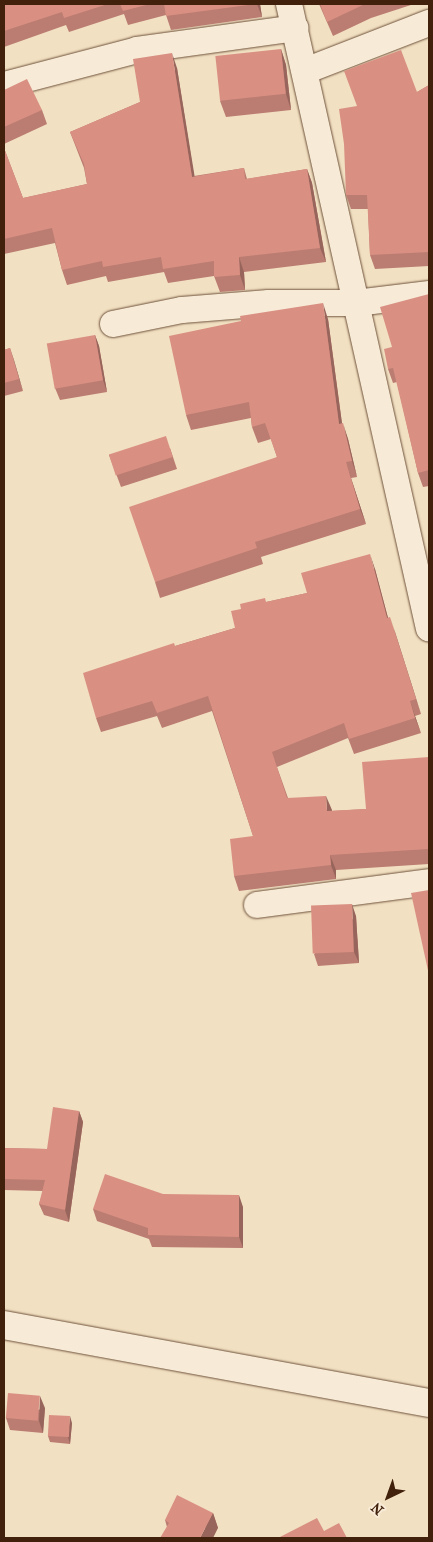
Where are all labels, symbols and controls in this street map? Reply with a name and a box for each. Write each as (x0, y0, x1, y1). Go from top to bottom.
north arrow (363, 1472, 413, 1522)
text: N (368, 1499, 387, 1518)

